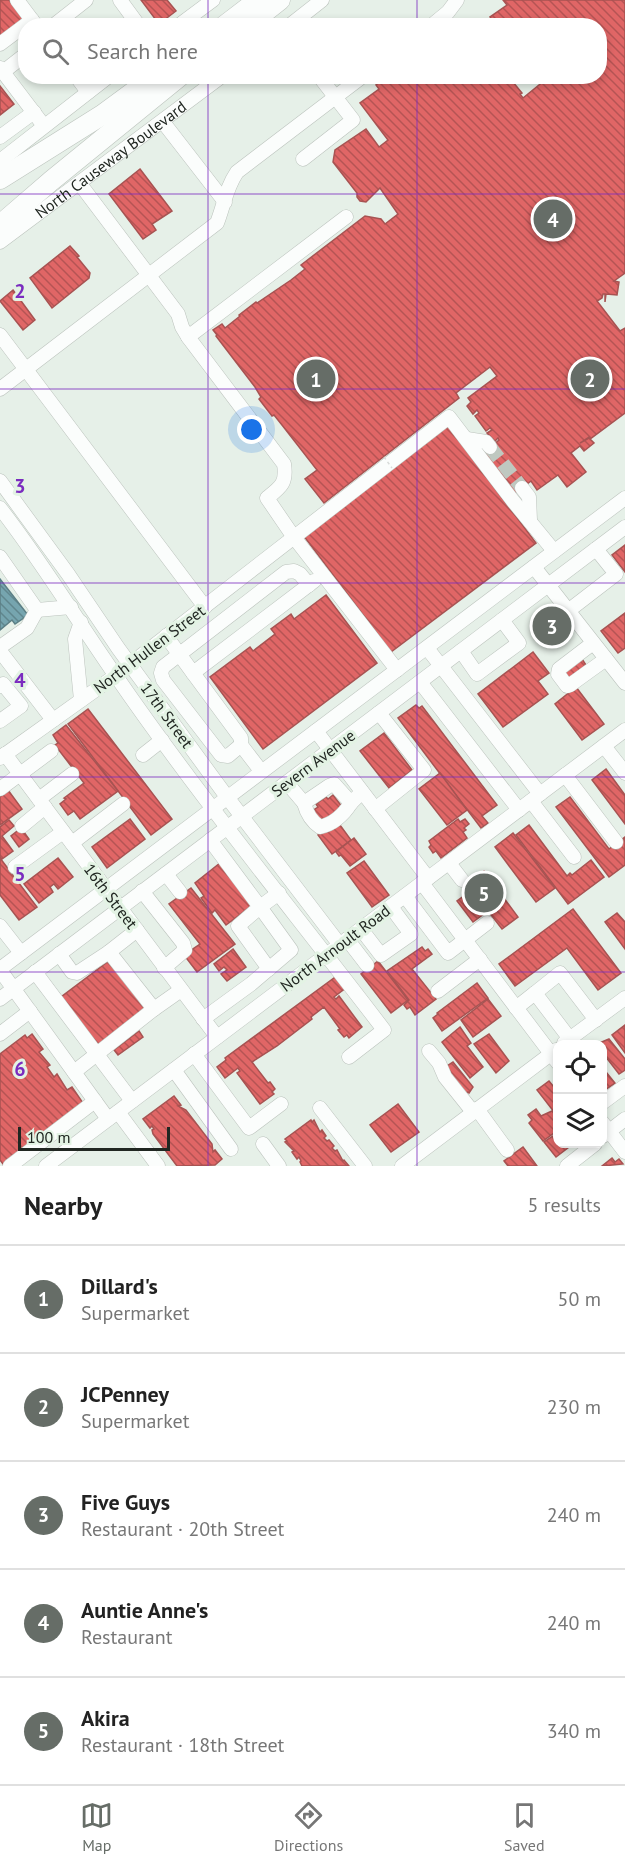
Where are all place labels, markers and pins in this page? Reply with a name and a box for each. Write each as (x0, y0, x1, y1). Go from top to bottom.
pin: 4 (534, 196, 572, 242)
pin: 1 (296, 356, 336, 401)
pin: 2 (570, 356, 610, 401)
pin: 3 (532, 604, 572, 648)
pin: 5 (464, 870, 504, 916)

